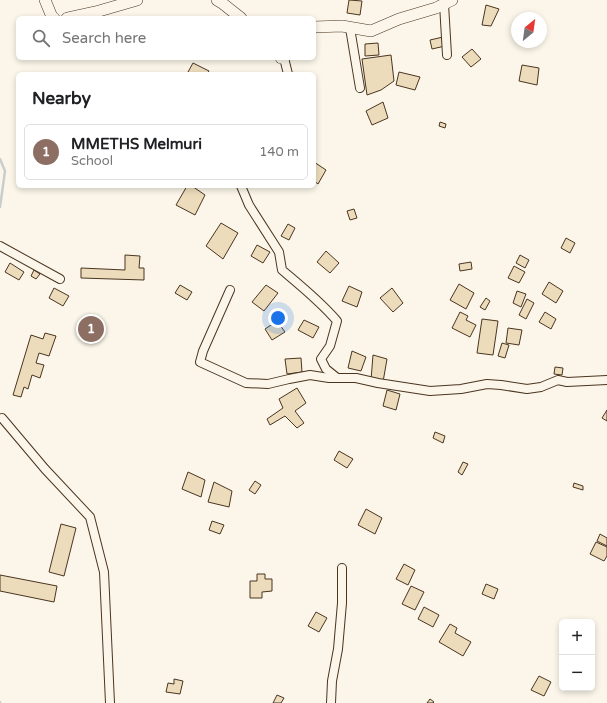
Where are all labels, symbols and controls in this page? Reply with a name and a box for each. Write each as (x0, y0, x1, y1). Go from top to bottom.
north arrow (511, 12, 547, 48)
search box (16, 16, 316, 60)
icon: search (30, 27, 52, 49)
text: Search here (62, 29, 146, 47)
text: Nearby (32, 88, 91, 109)
text: MMETHS Melmuri (71, 135, 202, 153)
text: 1 (42, 144, 50, 160)
text: 140 m (259, 144, 299, 160)
text: School (71, 153, 113, 169)
your location (268, 308, 288, 328)
pin: 1 (78, 314, 104, 344)
map controls (559, 619, 595, 691)
button: + (559, 619, 595, 655)
button: − (559, 655, 595, 691)

